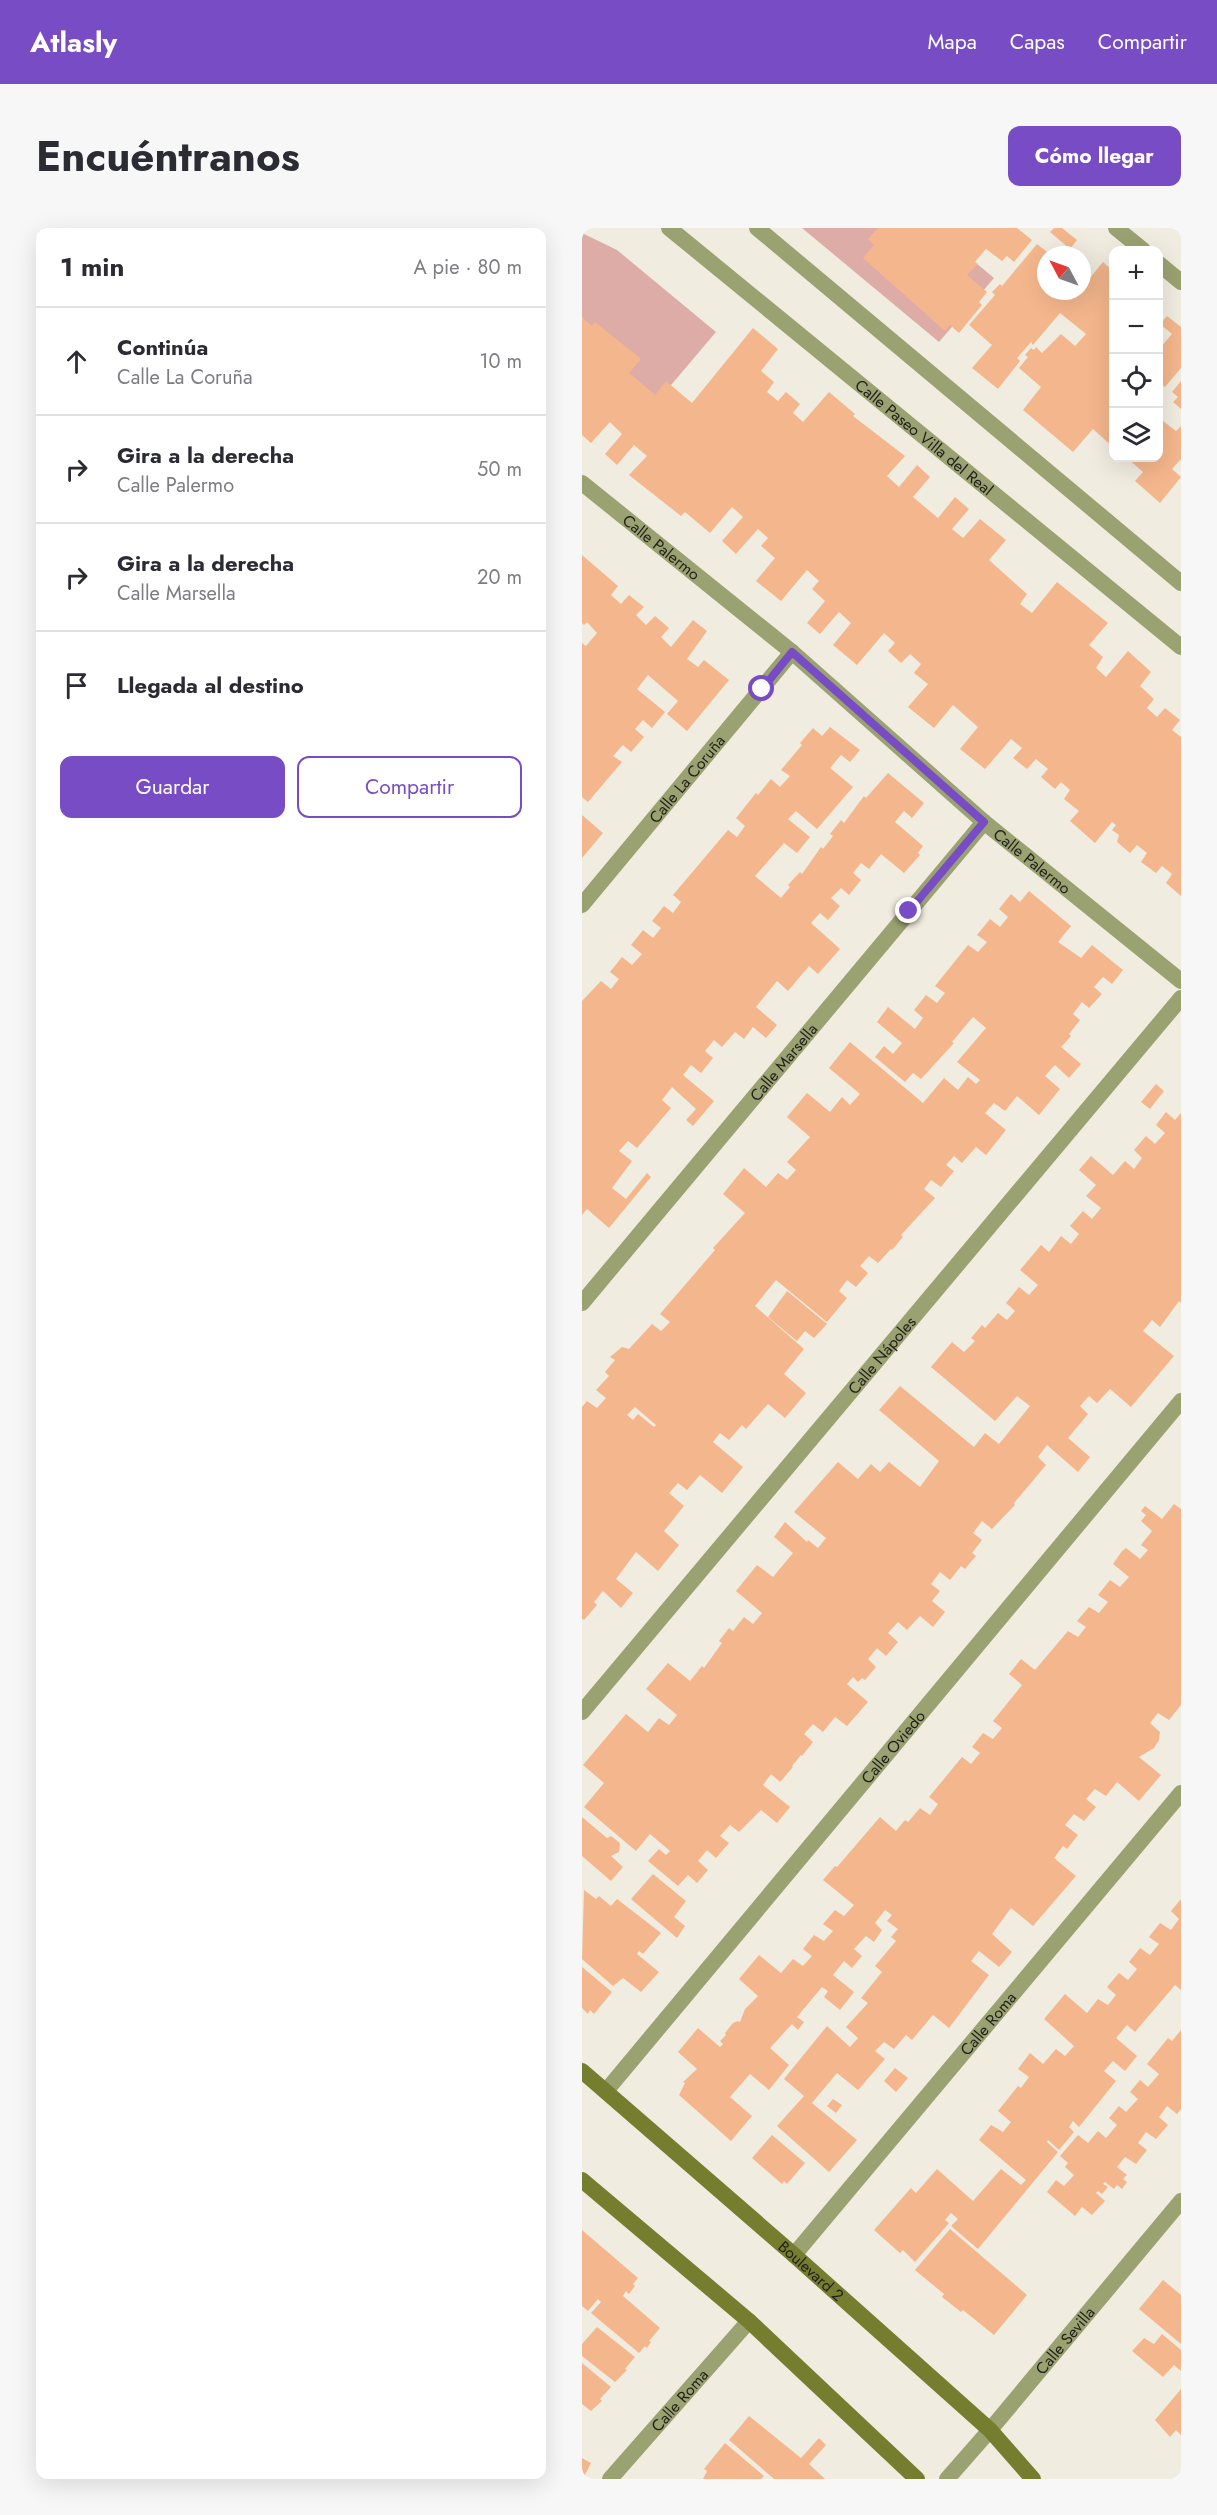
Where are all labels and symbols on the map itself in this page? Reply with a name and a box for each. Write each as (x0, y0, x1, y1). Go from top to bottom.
north arrow (1037, 246, 1091, 300)
street label: Calle Paseo Villa del Real (850, 373, 998, 501)
street label: Calle Palermo (618, 509, 705, 585)
route start (748, 675, 774, 701)
street label: Calle La Coruña (643, 730, 730, 828)
street label: Calle Palermo (989, 823, 1076, 899)
route end (895, 897, 921, 923)
street label: Calle Marsella (744, 1018, 823, 1106)
street label: Calle Nápoles (842, 1311, 921, 1399)
street label: Calle Oviedo (855, 1705, 930, 1789)
street label: Calle Roma (954, 1987, 1021, 2060)
street label: Boulevard 2 (773, 2235, 849, 2306)
street label: Calle Sevilla (1030, 2301, 1100, 2379)
street label: Calle Roma (645, 2364, 713, 2437)

